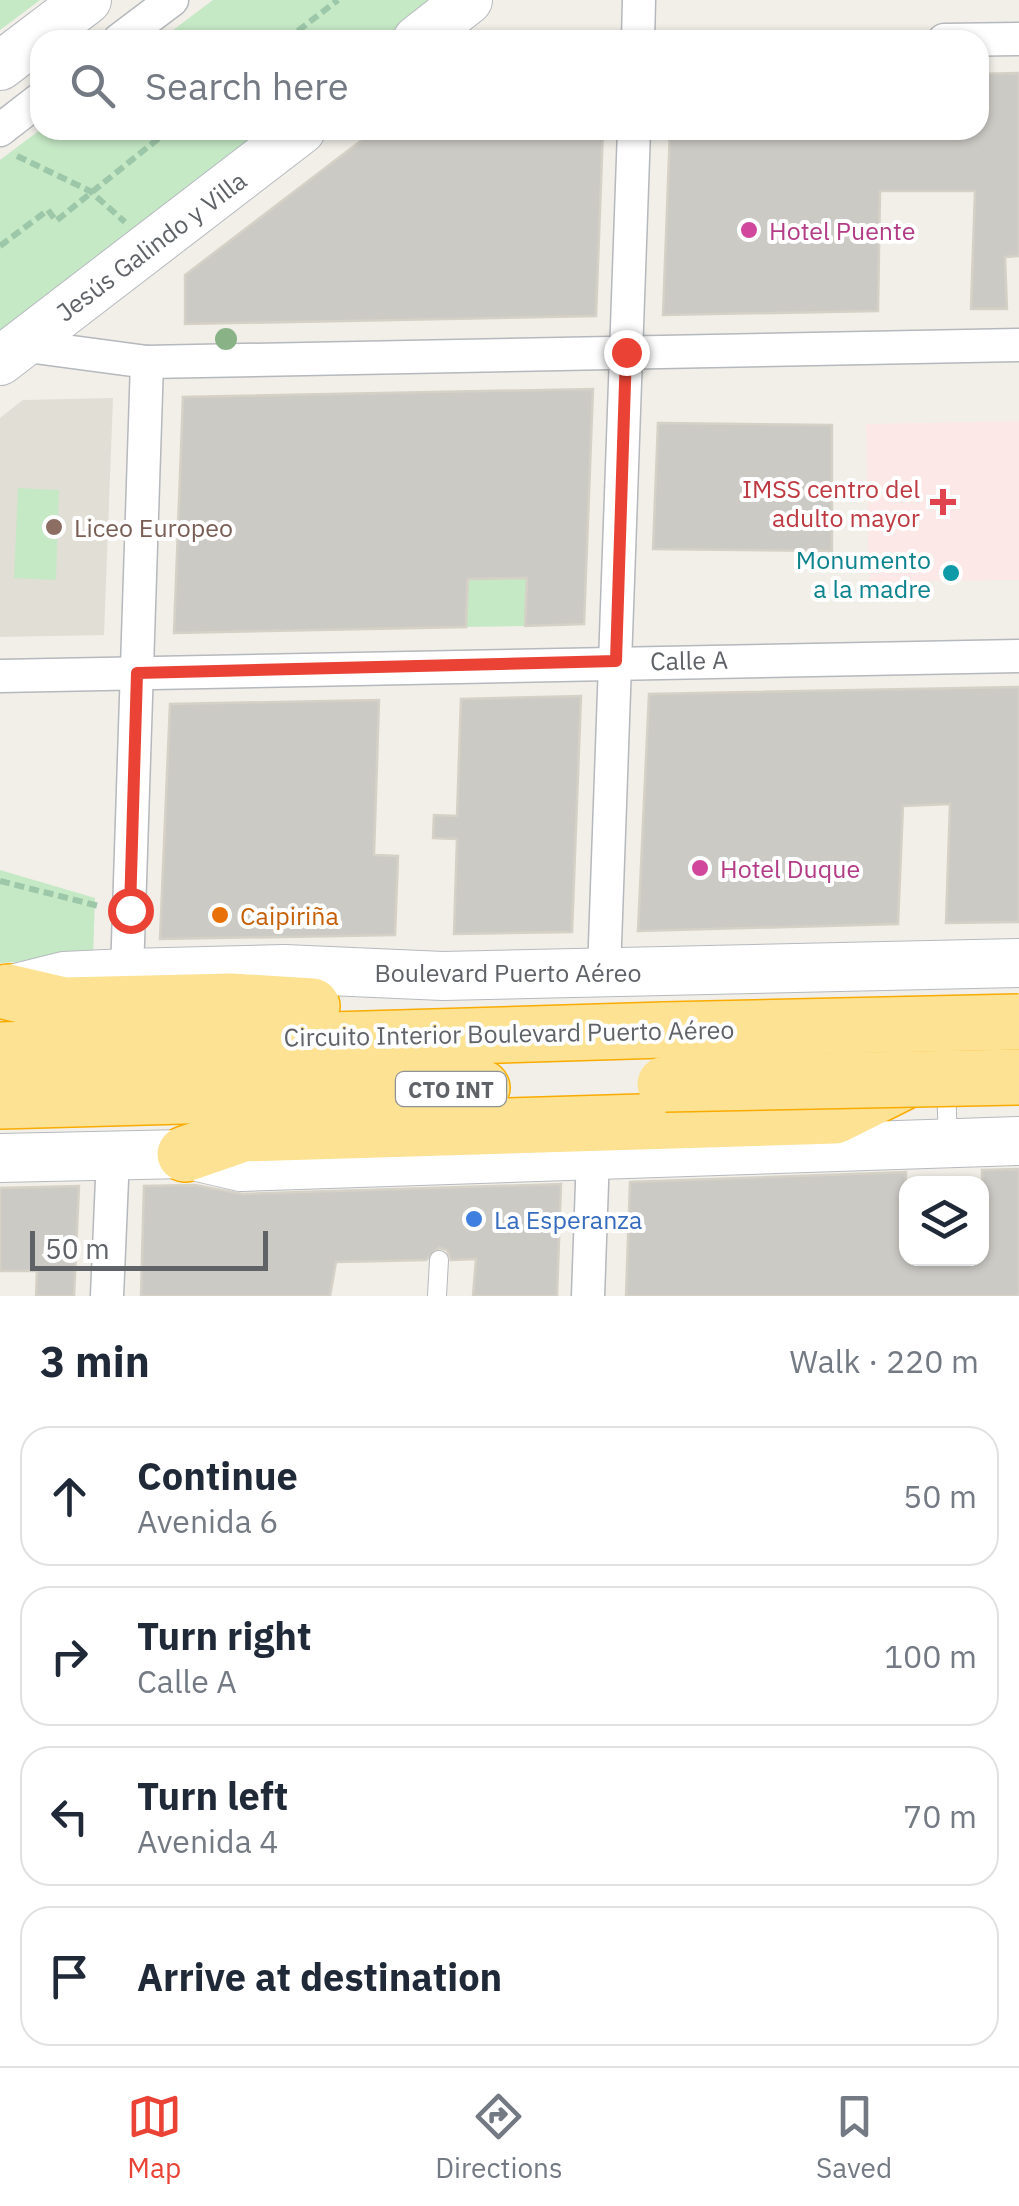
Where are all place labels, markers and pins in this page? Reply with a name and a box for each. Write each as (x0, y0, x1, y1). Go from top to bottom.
place label: Hotel Puente (769, 214, 915, 247)
marker: Hotel Puente (738, 219, 760, 241)
place label: IMSS centro del adulto mayor (742, 472, 920, 534)
marker: IMSS centro del adulto mayor (930, 489, 956, 515)
place label: Liceo Europeo (74, 511, 233, 544)
marker: Liceo Europeo (43, 516, 65, 538)
place label: Monumento a la madre (796, 543, 931, 605)
marker: Monumento a la madre (940, 562, 962, 584)
place label: Hotel Duque (720, 852, 860, 885)
marker: Hotel Duque (689, 857, 711, 879)
place label: Caipiriña (240, 899, 339, 932)
marker: Caipiriña (209, 904, 231, 926)
place label: La Esperanza (494, 1203, 642, 1236)
marker: La Esperanza (463, 1208, 485, 1230)

